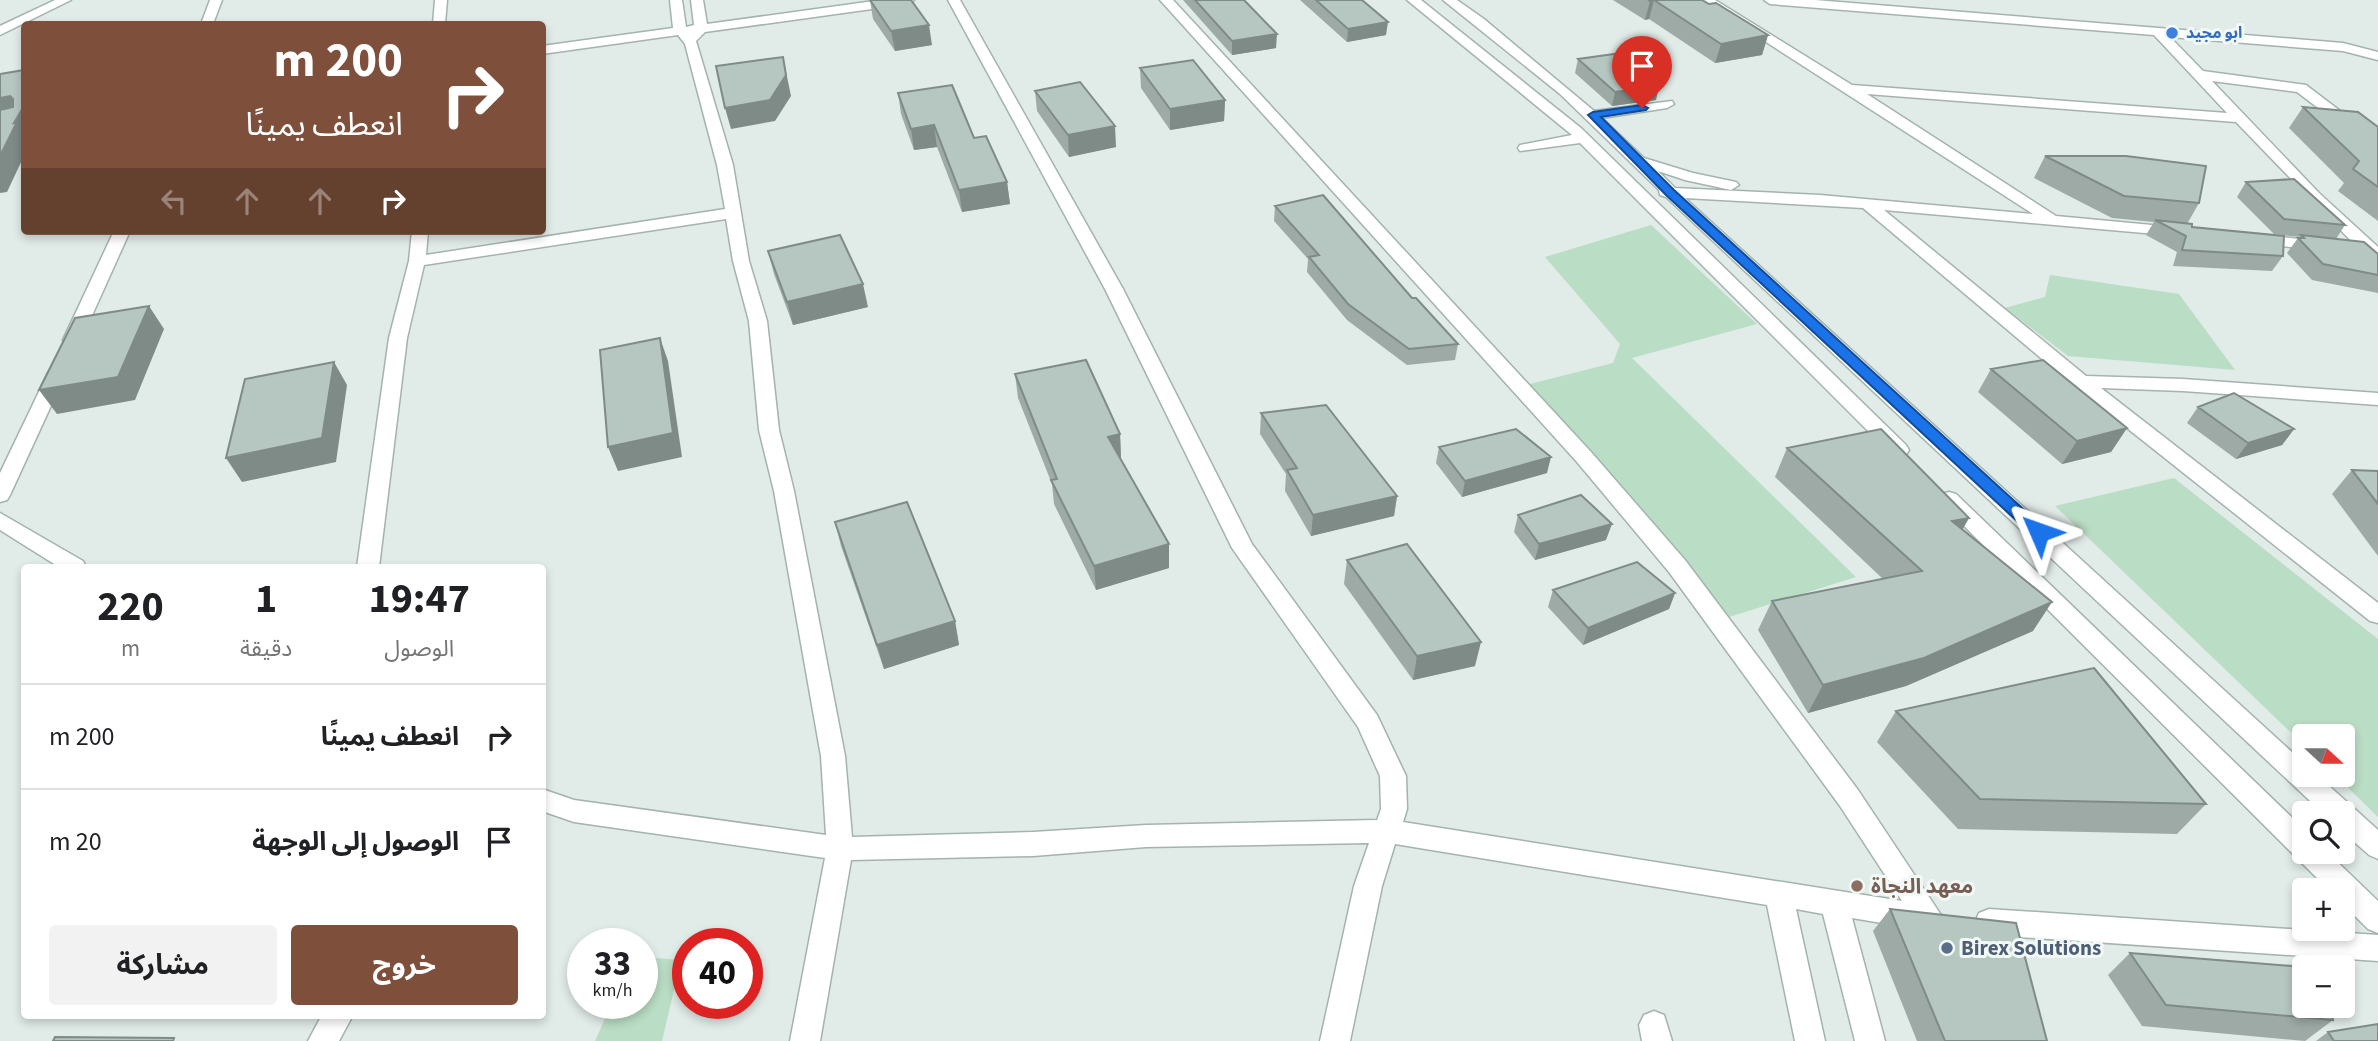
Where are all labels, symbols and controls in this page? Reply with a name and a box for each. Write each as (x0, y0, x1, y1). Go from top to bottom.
place label: ابو مجيد (2186, 22, 2242, 44)
marker: ابو مجيد (2164, 25, 2180, 41)
text: 200 m (274, 26, 403, 96)
pin (1612, 36, 1672, 108)
icon: arrive (1623, 47, 1661, 85)
icon: right (427, 49, 518, 140)
text: انعطف يمينًا (246, 102, 403, 148)
icon: left (155, 182, 193, 220)
icon: ahead (228, 182, 266, 220)
icon: ahead (301, 182, 339, 220)
icon: right (374, 182, 412, 220)
position arrow (2002, 495, 2076, 569)
text: 1 (255, 569, 277, 629)
text: 19:47 (369, 569, 470, 629)
text: 220 (97, 577, 164, 637)
text: m (121, 632, 140, 665)
text: دقيقة (240, 632, 292, 665)
text: الوصول (384, 632, 454, 665)
text: 200 m (49, 718, 115, 755)
text: انعطف يمينًا (321, 718, 459, 755)
icon: right (480, 718, 518, 756)
north arrow (2292, 724, 2356, 788)
map controls (2292, 724, 2355, 1018)
button: search (2292, 801, 2355, 864)
text: 20 m (49, 823, 102, 860)
text: الوصول إلى الوجهة (252, 823, 459, 860)
icon: arrive (480, 823, 518, 861)
place label: معهد النجاة (1871, 871, 1973, 901)
marker: معهد النجاة (1849, 878, 1865, 894)
button: + (2292, 878, 2355, 941)
button: مشاركة (49, 925, 277, 1005)
button: خروج (291, 925, 518, 1005)
speed limit sign: 40 (672, 928, 763, 1019)
place label: Birex Solutions (1961, 933, 2101, 963)
text: 33 (594, 939, 631, 989)
marker: Birex Solutions (1939, 940, 1955, 956)
button: − (2292, 955, 2355, 1018)
text: km/h (593, 978, 632, 1003)

